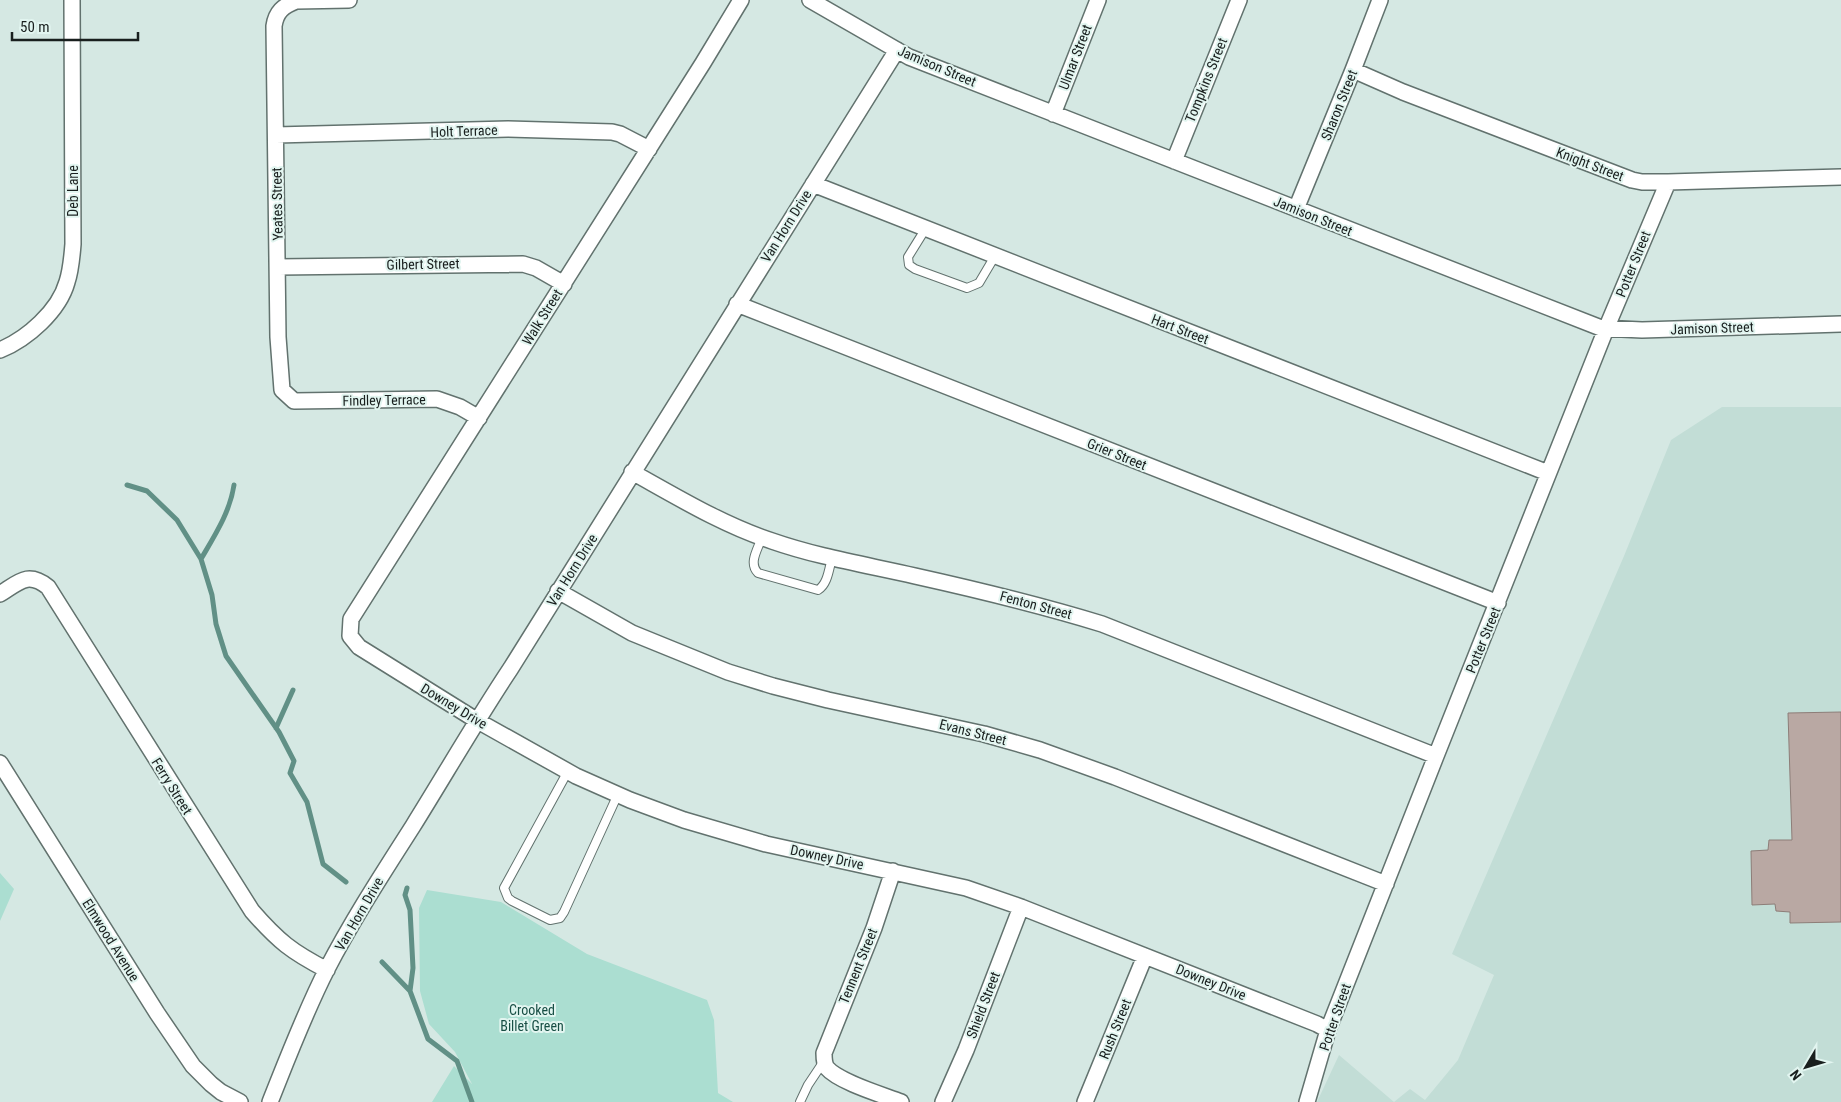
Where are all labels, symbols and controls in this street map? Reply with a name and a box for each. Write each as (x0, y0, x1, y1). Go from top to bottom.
scale bar (12, 10, 139, 42)
text: 50 m (20, 18, 50, 36)
street label: Ulmar Street (1055, 22, 1095, 92)
street label: Tompkins Street (1182, 35, 1230, 125)
street label: Jamison Street (895, 42, 979, 90)
street label: Sharon Street (1318, 67, 1360, 143)
street label: Holt Terrace (430, 122, 498, 140)
street label: Knight Street (1554, 144, 1626, 184)
street label: Deb Lane (65, 165, 81, 217)
street label: Yeates Street (268, 167, 286, 241)
street label: Van Horn Drive (757, 187, 815, 265)
street label: Jamison Street (1271, 193, 1355, 239)
street label: Potter Street (1613, 229, 1653, 299)
street label: Gilbert Street (386, 255, 460, 273)
street label: Walk Street (519, 286, 565, 348)
street label: Hart Street (1149, 311, 1211, 347)
street label: Jamison Street (1670, 319, 1754, 337)
street label: Findley Terrace (342, 391, 426, 409)
street label: Grier Street (1085, 435, 1149, 473)
street label: Van Horn Drive (543, 531, 601, 609)
street label: Fenton Street (998, 588, 1074, 622)
street label: Potter Street (1463, 605, 1503, 675)
street label: Downey Drive (418, 680, 490, 732)
street label: Evans Street (938, 716, 1008, 748)
street label: Ferry Street (148, 755, 196, 817)
street label: Downey Drive (789, 841, 865, 873)
street label: Van Horn Drive (332, 874, 387, 954)
street label: Elmwood Avenue (79, 896, 143, 985)
street label: Tennent Street (836, 926, 880, 1006)
street label: Downey Drive (1174, 961, 1249, 1004)
street label: Shield Street (963, 969, 1003, 1041)
street label: Potter Street (1316, 981, 1354, 1053)
street label: Rush Street (1096, 997, 1134, 1061)
park label: Crooked Billet Green (500, 1002, 564, 1034)
north arrow (1781, 1042, 1831, 1092)
text: N (1787, 1067, 1805, 1083)

